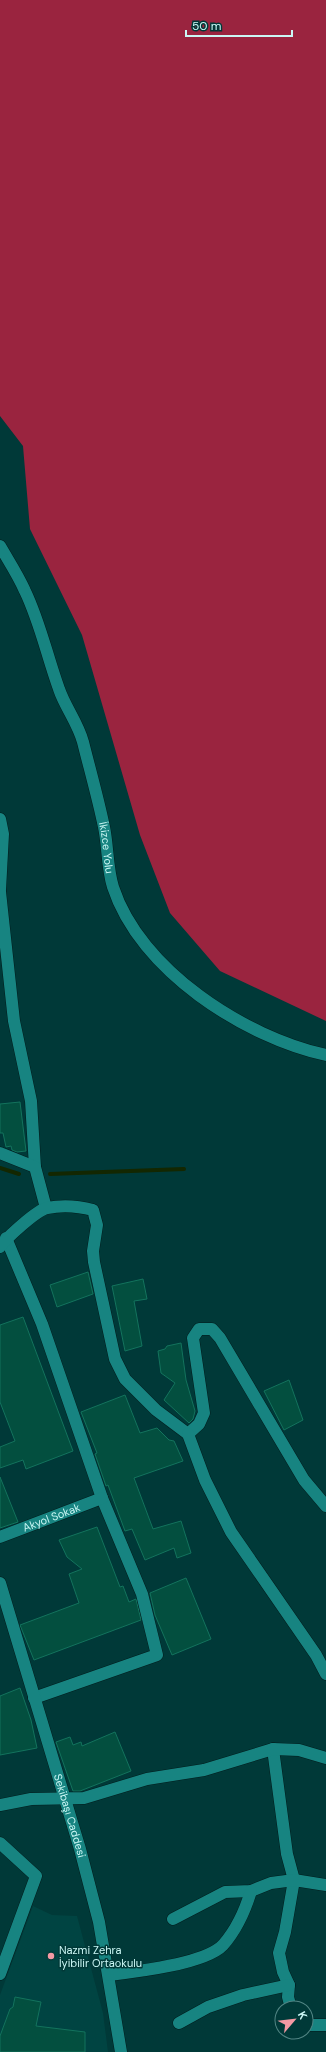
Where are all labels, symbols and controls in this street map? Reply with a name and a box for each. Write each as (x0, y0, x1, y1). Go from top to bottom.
scale bar (186, 12, 292, 38)
text: 50 m (192, 18, 221, 34)
street label: İkizce Yolu (96, 820, 117, 875)
street label: Akyol Sokak (21, 1500, 82, 1535)
street label: Sekibaşı Caddesi (51, 1772, 89, 1859)
place label: Nazmi Zehra İyibilir Ortaokulu (59, 1943, 142, 1970)
marker: Nazmi Zehra İyibilir Ortaokulu (46, 1951, 56, 1961)
north arrow (274, 2000, 314, 2040)
text: K (295, 2009, 311, 2022)

